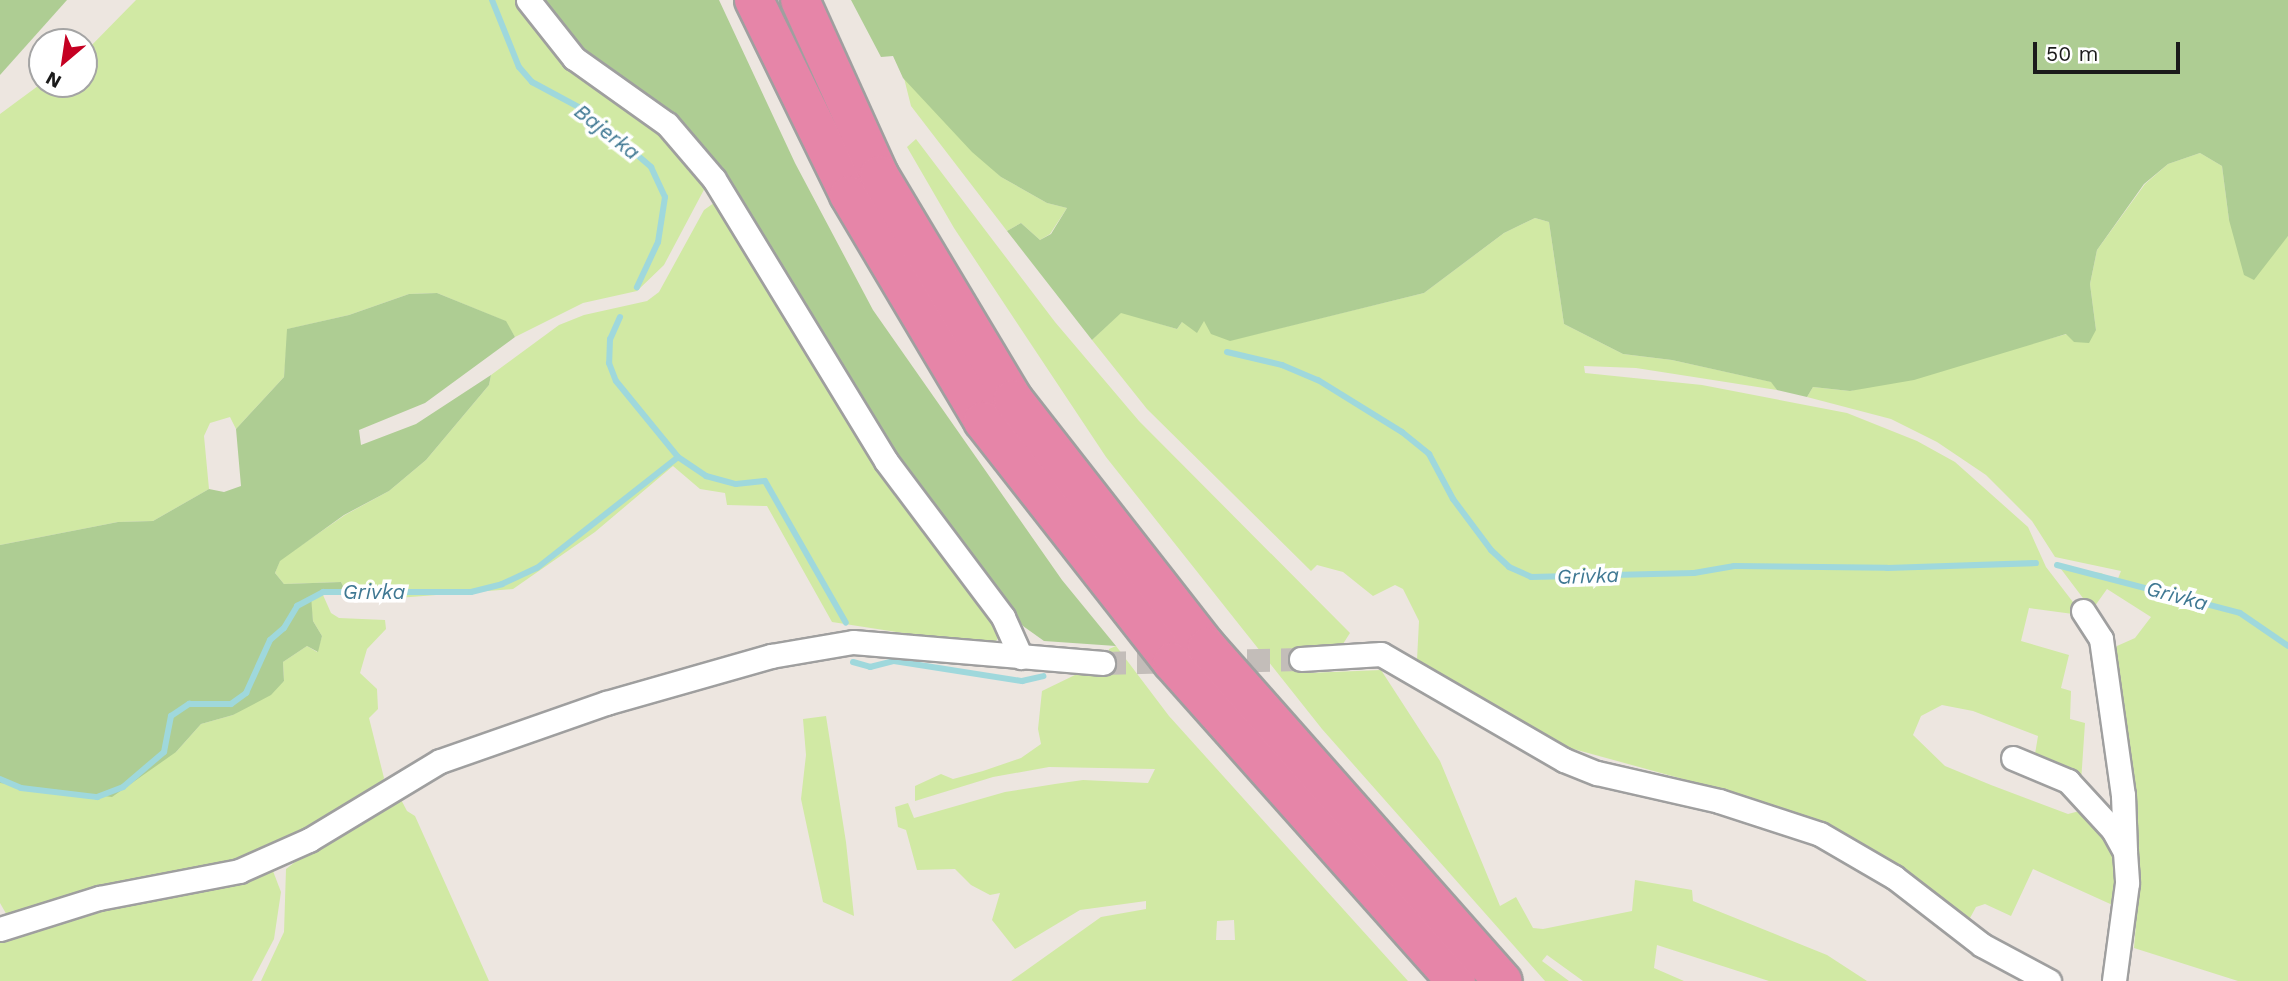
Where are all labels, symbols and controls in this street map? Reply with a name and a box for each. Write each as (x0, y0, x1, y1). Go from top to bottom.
north arrow (28, 28, 98, 98)
scale bar (2036, 28, 2183, 72)
text: 50 m (2046, 41, 2098, 66)
text: N (42, 67, 65, 94)
water label: Bajerka (569, 99, 645, 165)
water label: Grivka (1556, 562, 1620, 590)
water label: Grivka (2143, 576, 2211, 616)
water label: Grivka (343, 579, 405, 605)

